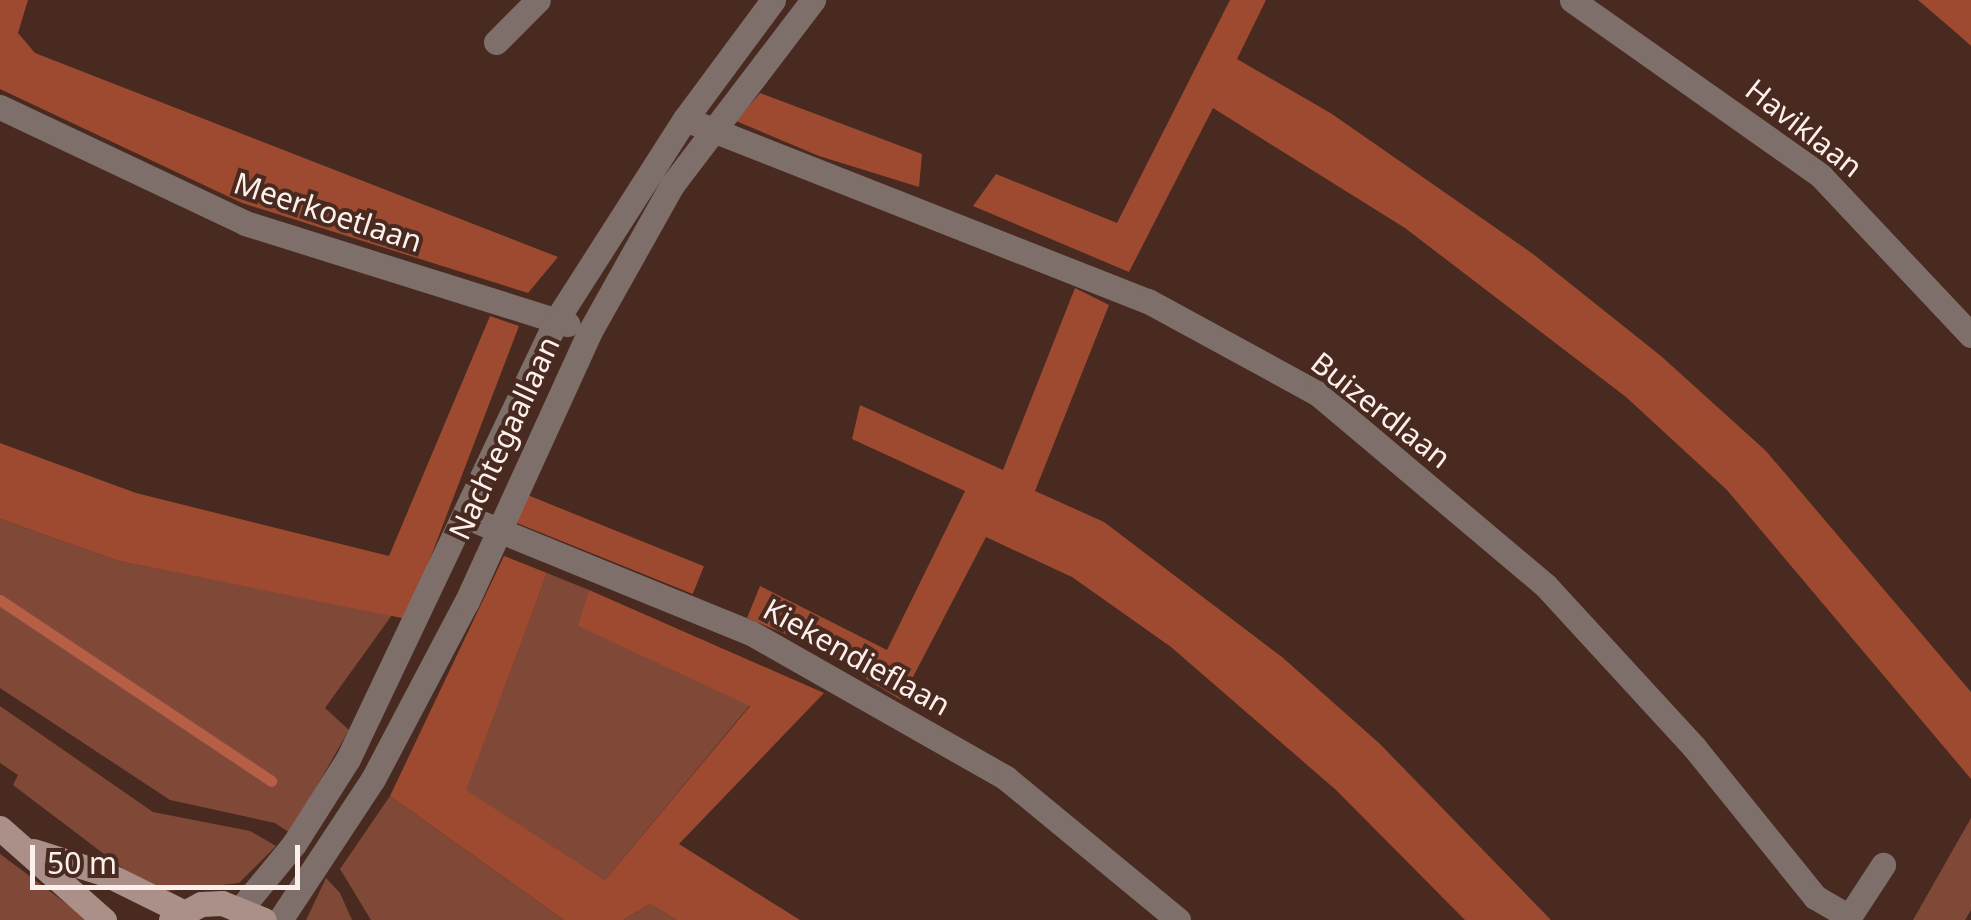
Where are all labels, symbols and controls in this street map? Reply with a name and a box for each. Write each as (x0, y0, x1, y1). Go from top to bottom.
street label: Haviklaan (1739, 71, 1869, 185)
street label: Meerkoetlaan (230, 165, 426, 259)
street label: Nachtegaallaan (441, 331, 567, 545)
street label: Buizerdlaan (1304, 344, 1458, 476)
street label: Kiekendieflaan (757, 591, 957, 723)
scale bar (35, 825, 305, 887)
text: 50 m (47, 842, 117, 883)

